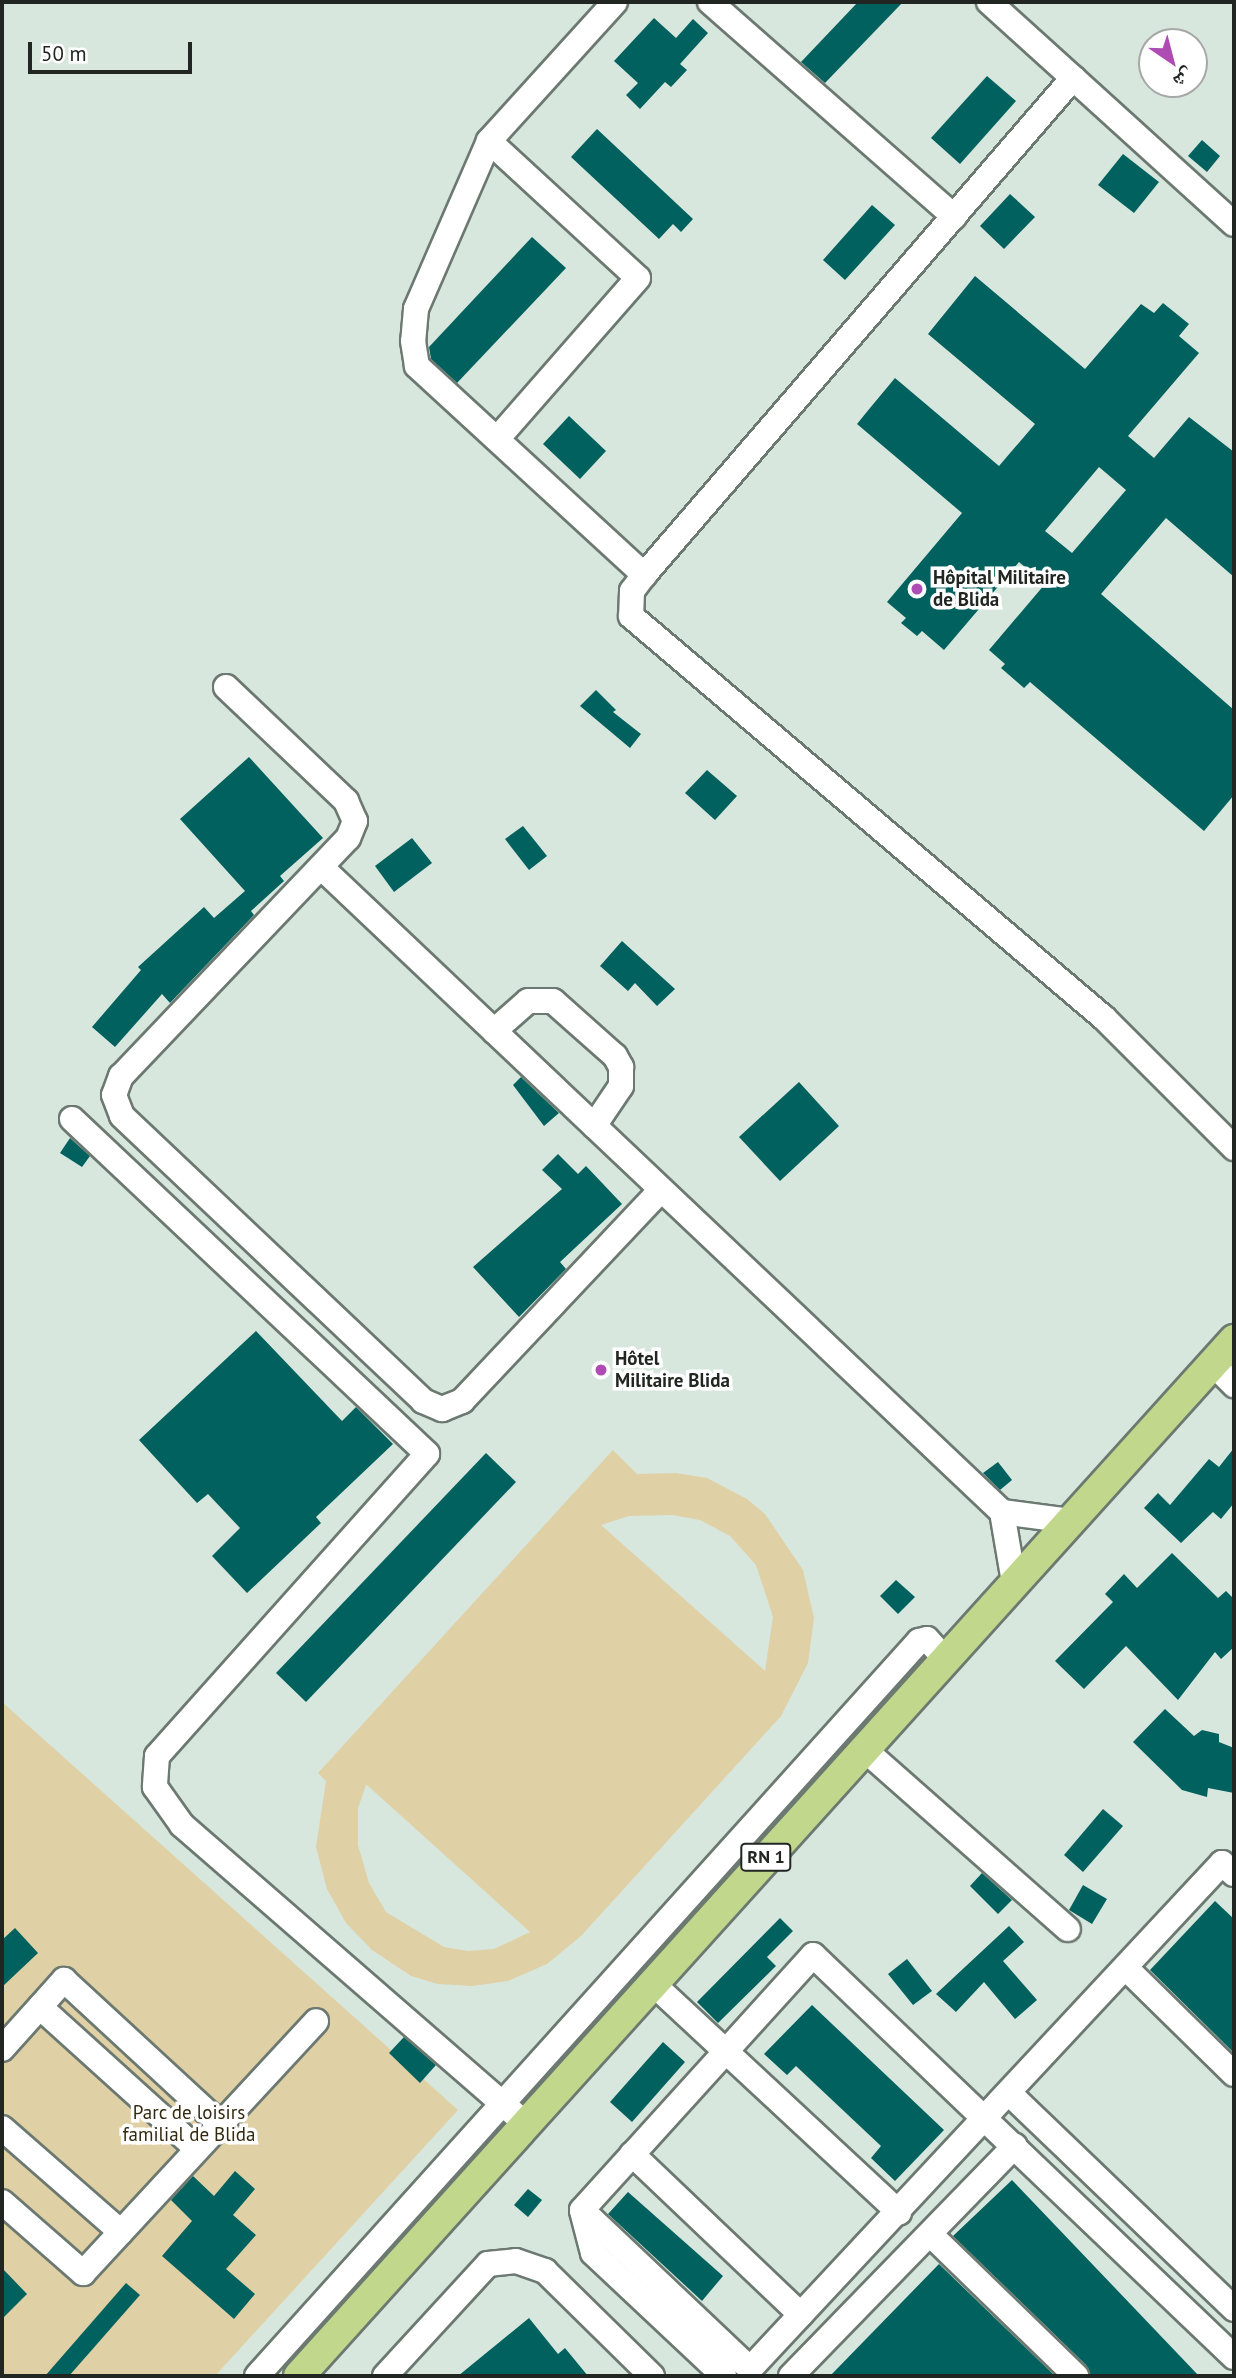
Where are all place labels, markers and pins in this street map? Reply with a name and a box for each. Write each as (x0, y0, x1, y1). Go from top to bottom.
place label: Hôpital Militaire de Blida (933, 567, 1066, 611)
marker: Hôpital Militaire de Blida (907, 579, 927, 599)
place label: Hôtel Militaire Blida (615, 1348, 730, 1392)
marker: Hôtel Militaire Blida (593, 1362, 609, 1378)

